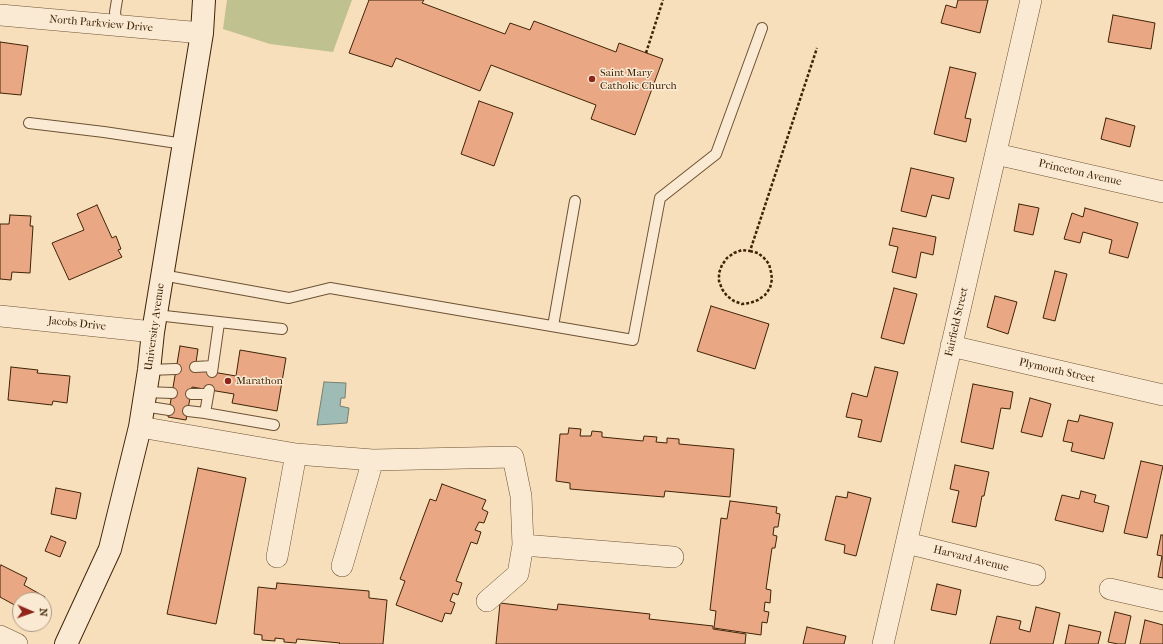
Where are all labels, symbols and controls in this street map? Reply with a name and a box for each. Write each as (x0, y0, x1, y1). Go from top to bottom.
street label: North Parkview Drive (49, 13, 153, 35)
place label: Saint Mary Catholic Church (600, 66, 677, 92)
marker: Saint Mary Catholic Church (587, 74, 597, 84)
street label: Princeton Avenue (1037, 157, 1123, 189)
street label: University Avenue (142, 282, 168, 372)
street label: Fairfield Street (943, 286, 971, 358)
street label: Jacobs Drive (47, 314, 107, 334)
street label: Plymouth Street (1018, 356, 1096, 386)
place label: Marathon (236, 374, 283, 388)
marker: Marathon (223, 376, 233, 386)
street label: Harvard Avenue (932, 543, 1010, 575)
north arrow (12, 592, 52, 632)
text: N (37, 608, 50, 617)

